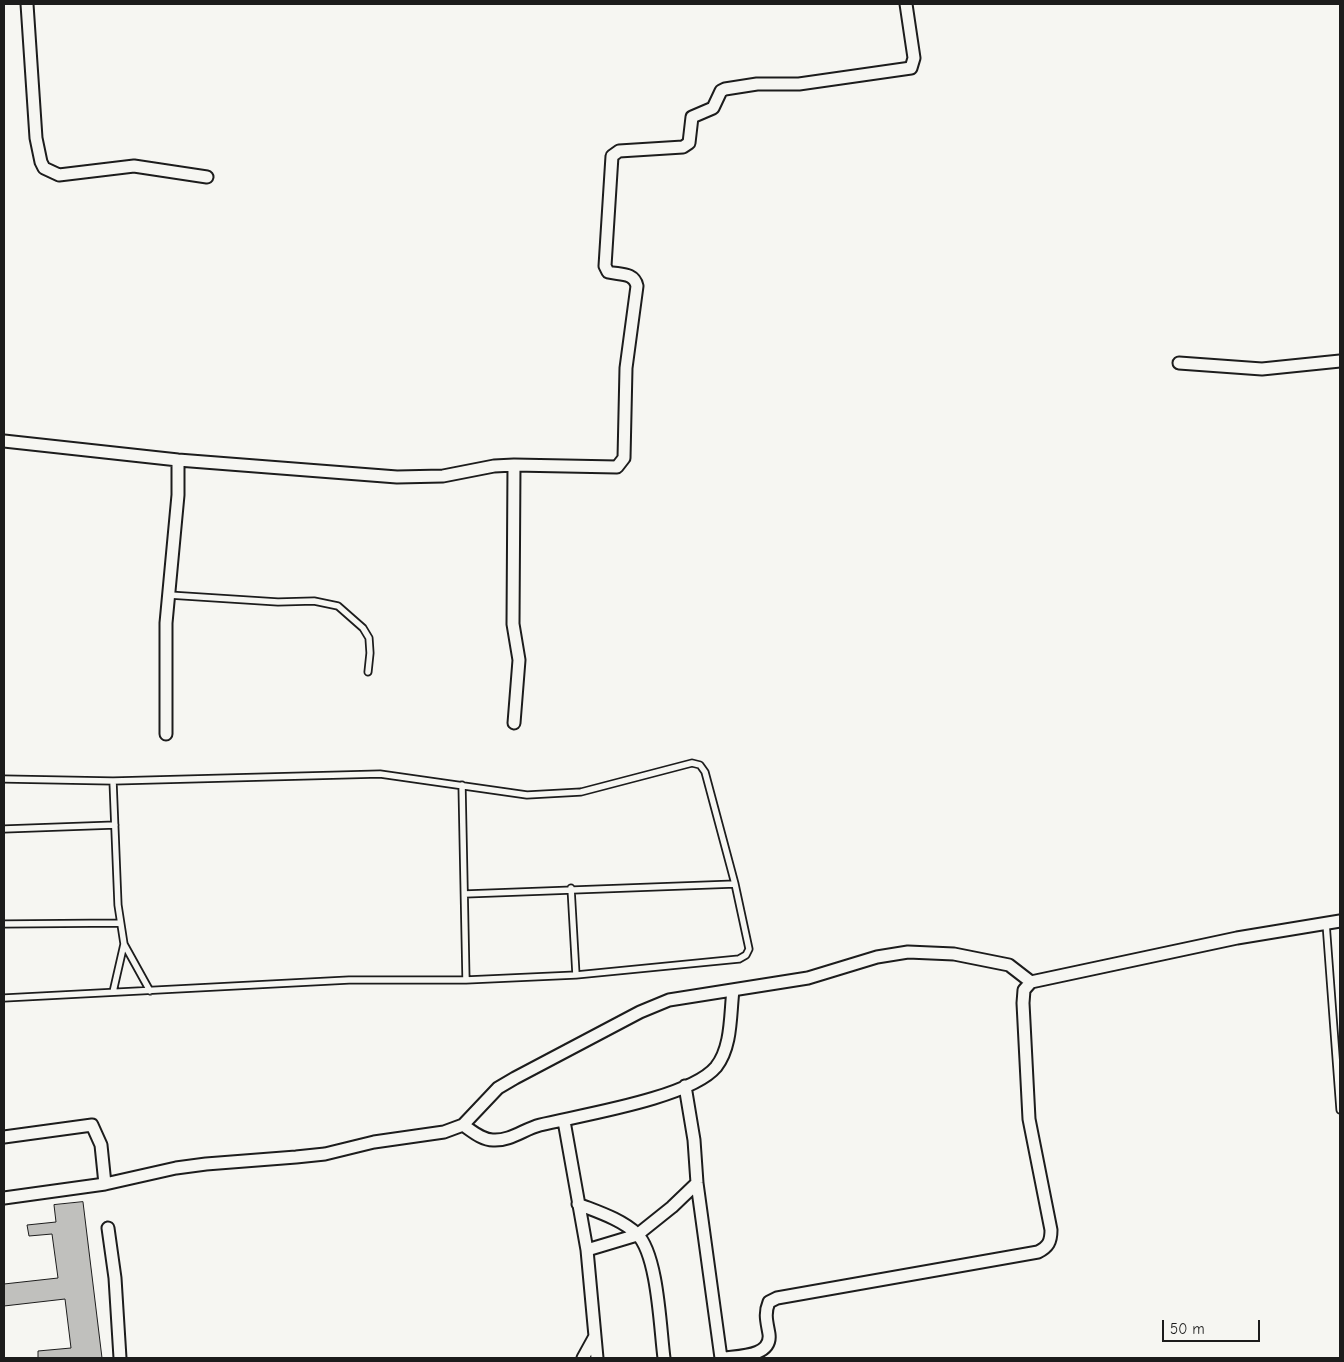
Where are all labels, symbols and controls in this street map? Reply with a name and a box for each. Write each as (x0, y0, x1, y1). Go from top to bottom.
scale bar (1164, 1310, 1262, 1342)
text: 50 m (1170, 1320, 1205, 1338)

